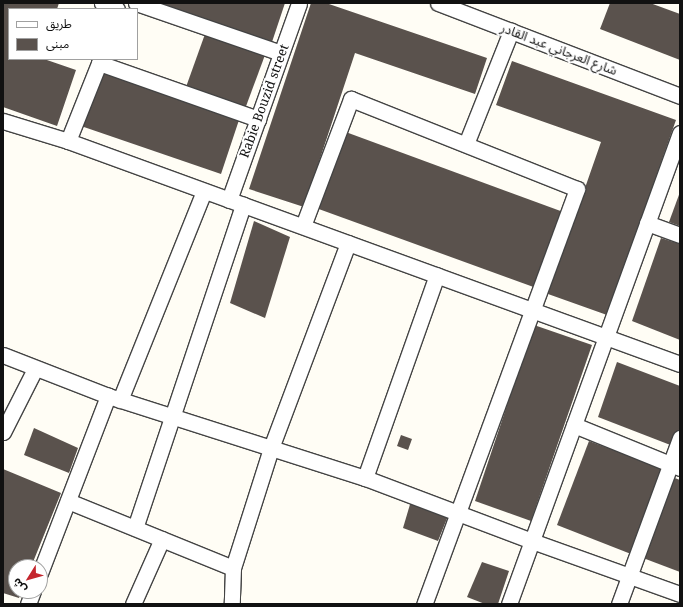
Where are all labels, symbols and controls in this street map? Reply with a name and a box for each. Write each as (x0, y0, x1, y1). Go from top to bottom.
legend (8, 8, 138, 60)
text: طريق (46, 15, 72, 32)
street label: شارع العرجاني عبد القادر (499, 20, 619, 78)
text: مبنى (46, 35, 69, 52)
street label: Rabie Bouzid street (236, 42, 292, 160)
north arrow (8, 559, 48, 599)
text: ش (8, 575, 29, 596)

